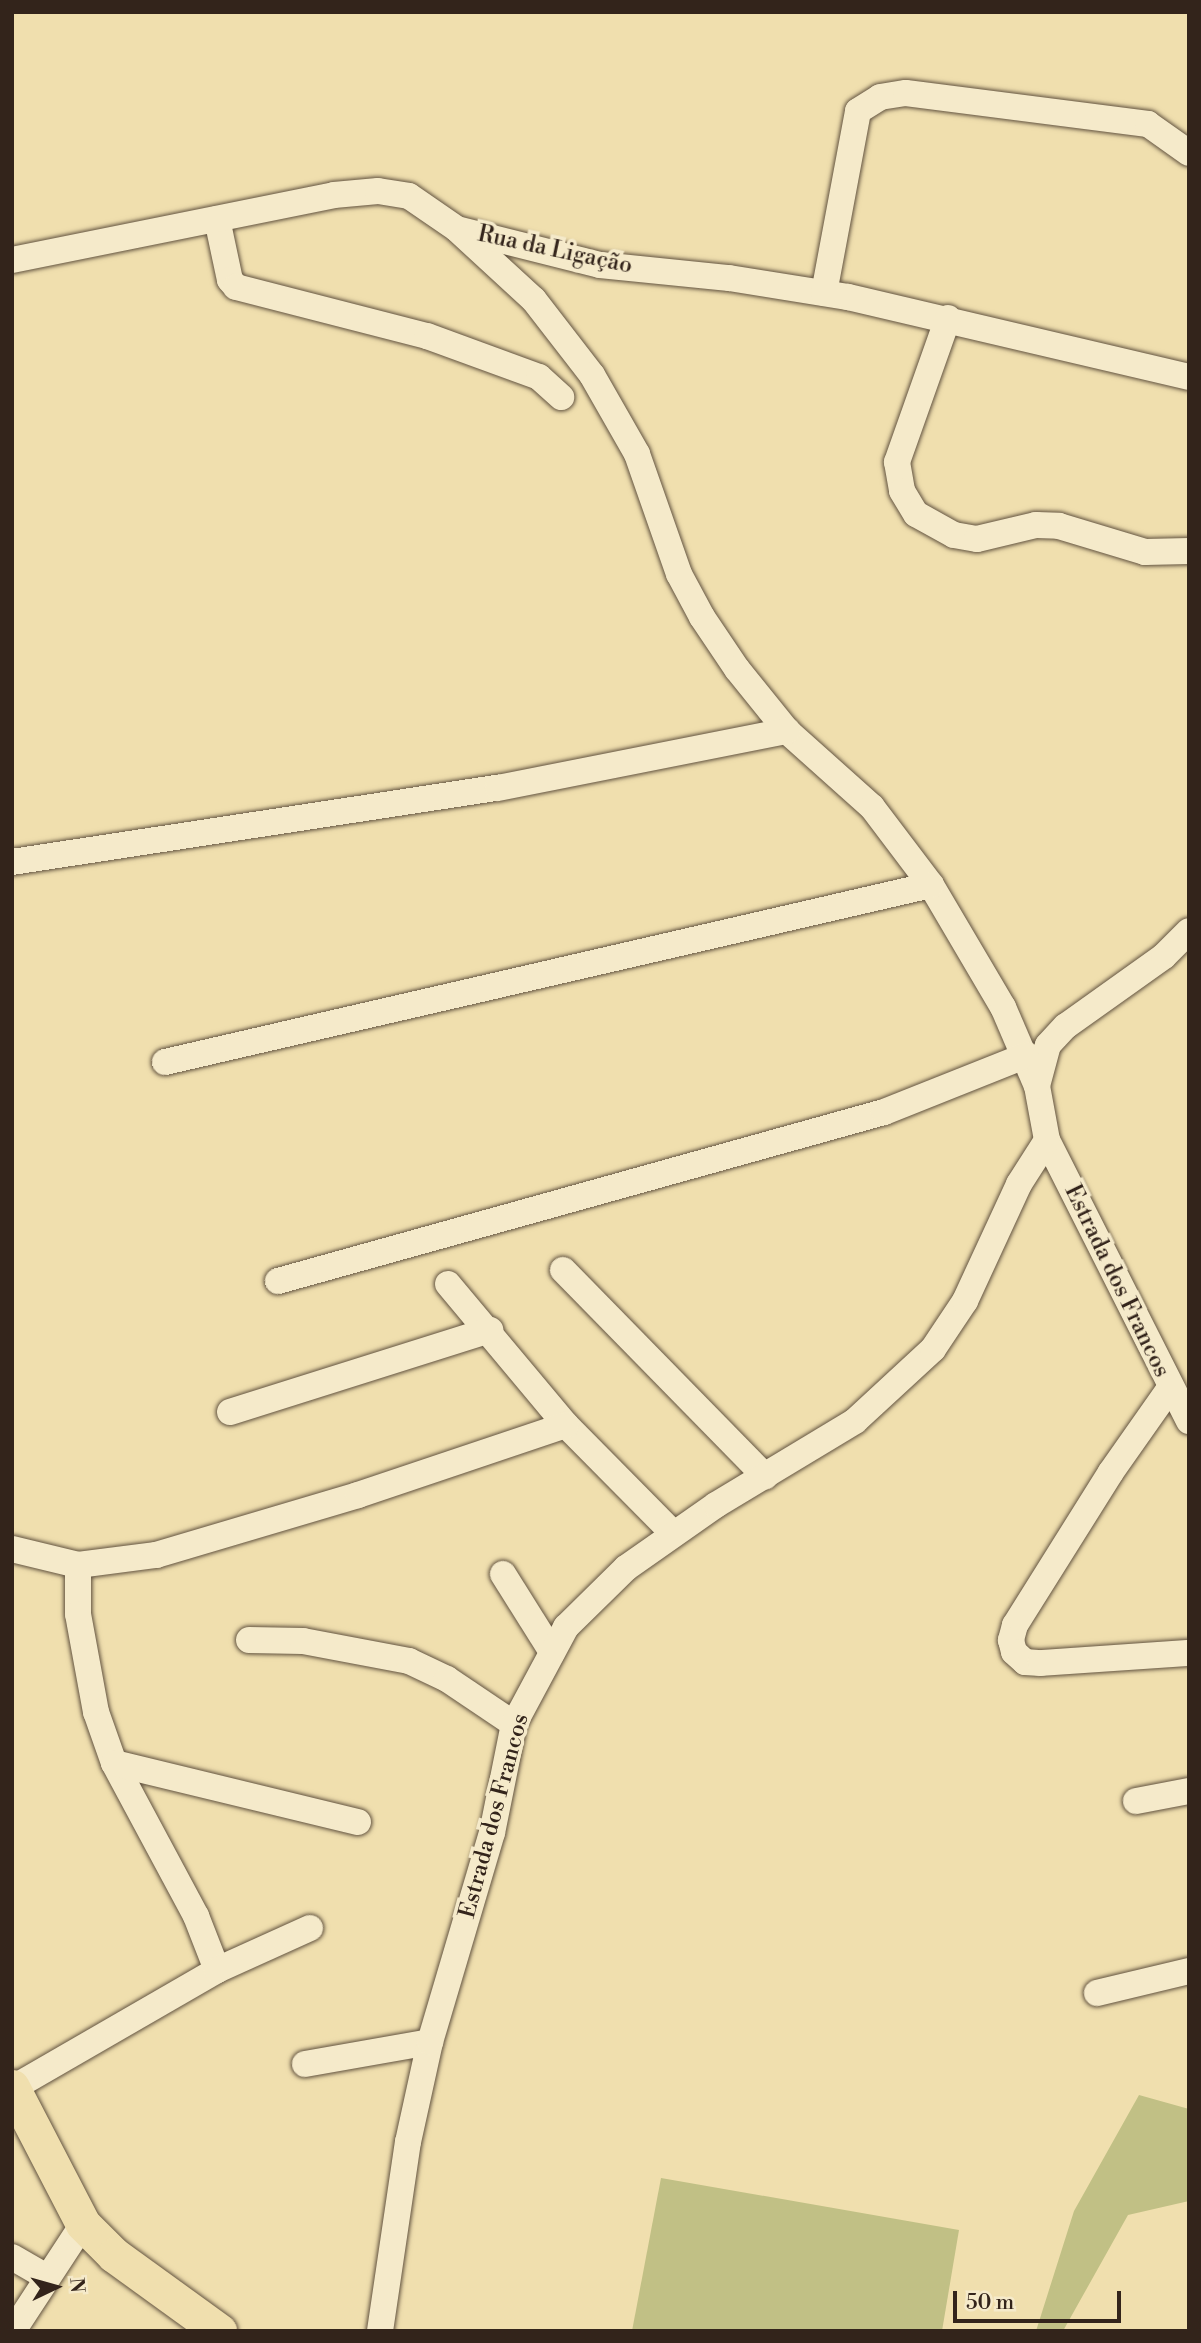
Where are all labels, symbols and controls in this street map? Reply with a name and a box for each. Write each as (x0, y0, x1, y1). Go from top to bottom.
street label: Rua da Ligação (475, 220, 635, 280)
street label: Estrada dos Francos (1058, 1180, 1176, 1382)
street label: Estrada dos Francos (453, 1711, 535, 1921)
north arrow (21, 2252, 91, 2322)
scale bar (956, 2276, 1124, 2320)
text: N (64, 2277, 90, 2294)
text: 50 m (966, 2290, 1014, 2316)

